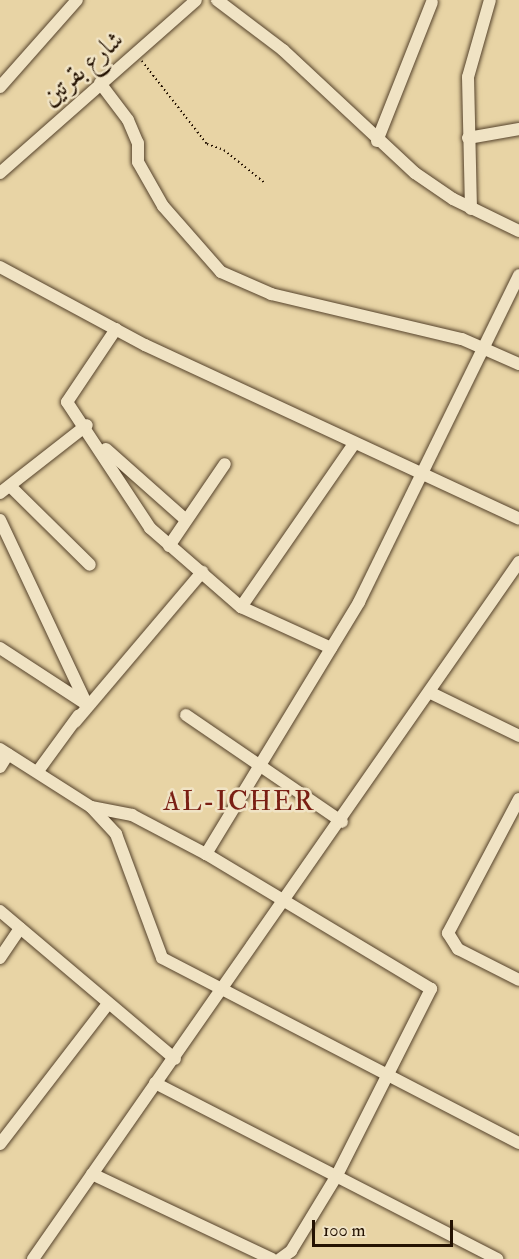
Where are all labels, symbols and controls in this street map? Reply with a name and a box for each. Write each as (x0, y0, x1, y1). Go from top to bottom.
street label: شارع بقرتين (35, 25, 131, 113)
district label: AL-ICHER (163, 786, 315, 818)
scale bar (315, 1208, 456, 1246)
text: 100 m (323, 1219, 366, 1242)

